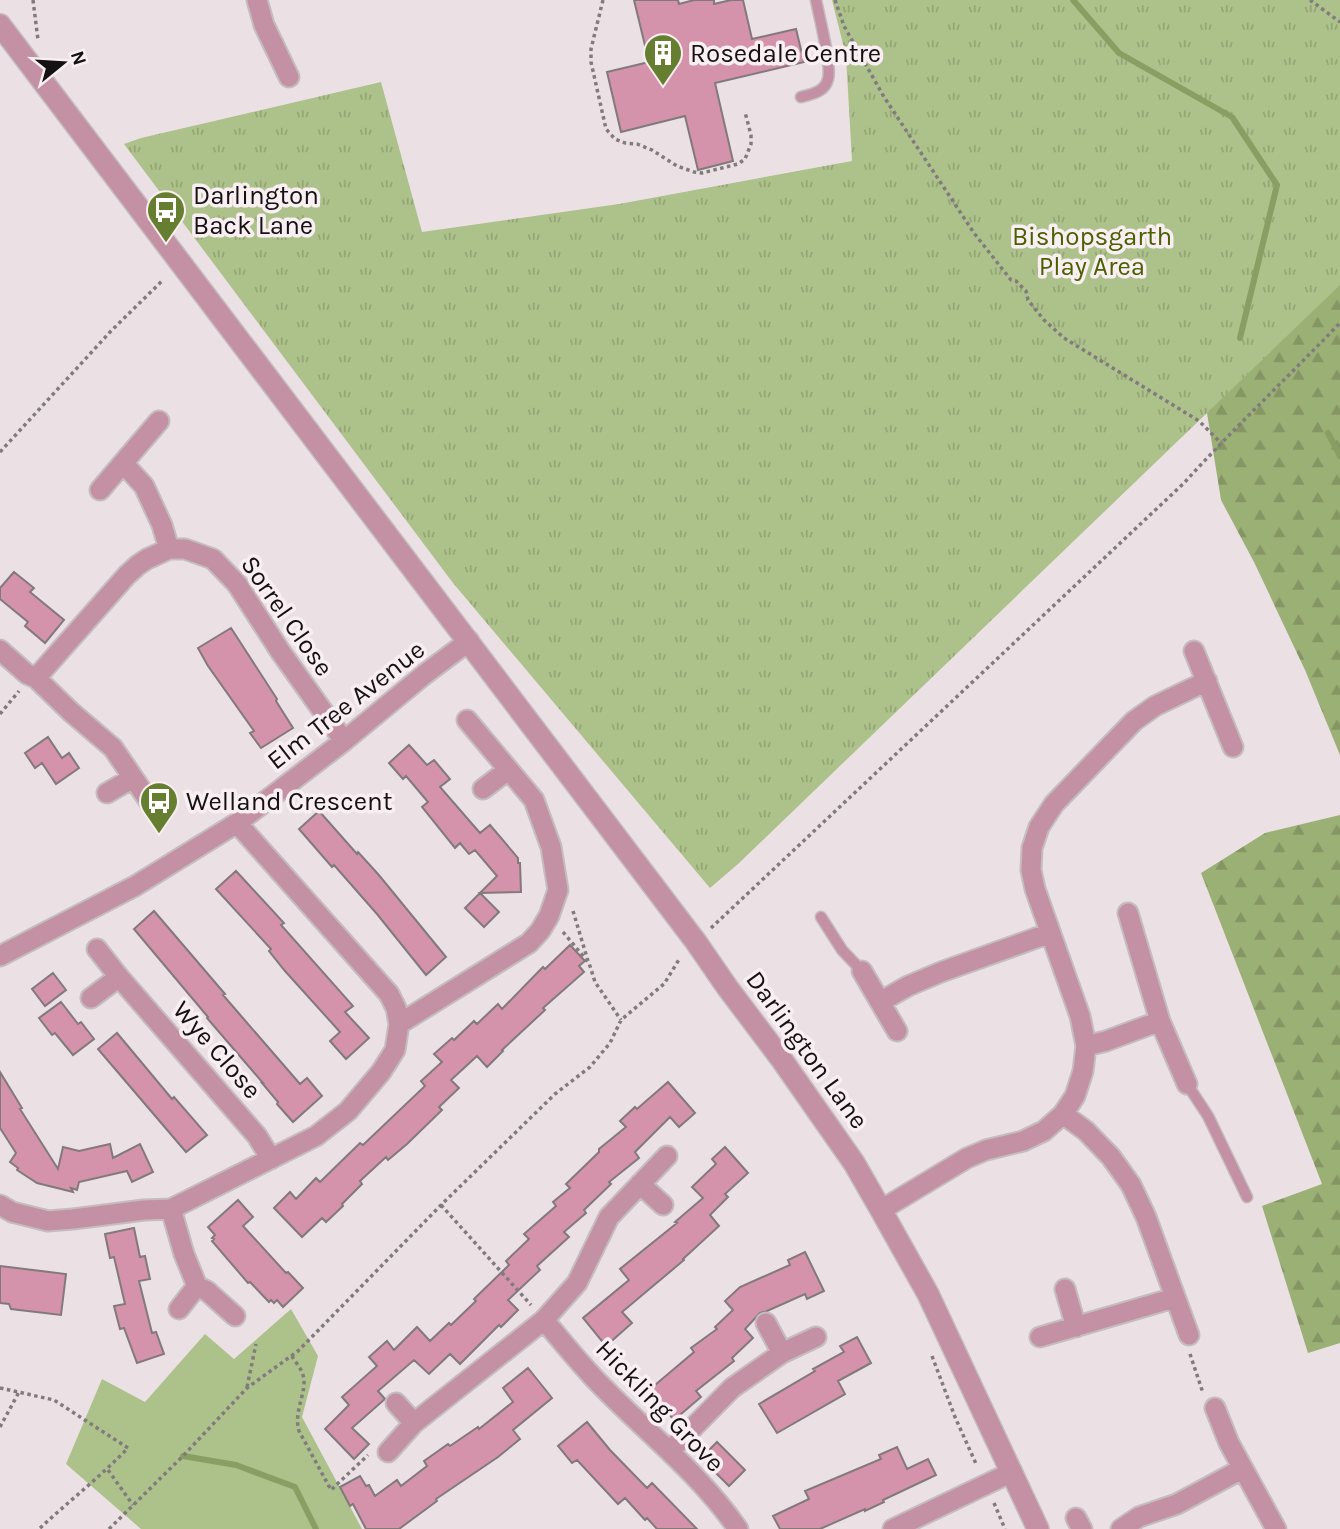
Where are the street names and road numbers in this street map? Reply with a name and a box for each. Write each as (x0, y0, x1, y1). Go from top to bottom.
street label: Sorrel Close (234, 550, 340, 682)
street label: Elm Tree Avenue (261, 634, 431, 776)
street label: Darlington Lane (739, 965, 875, 1135)
street label: Wye Close (166, 995, 268, 1105)
street label: Hickling Grove (589, 1334, 731, 1478)

